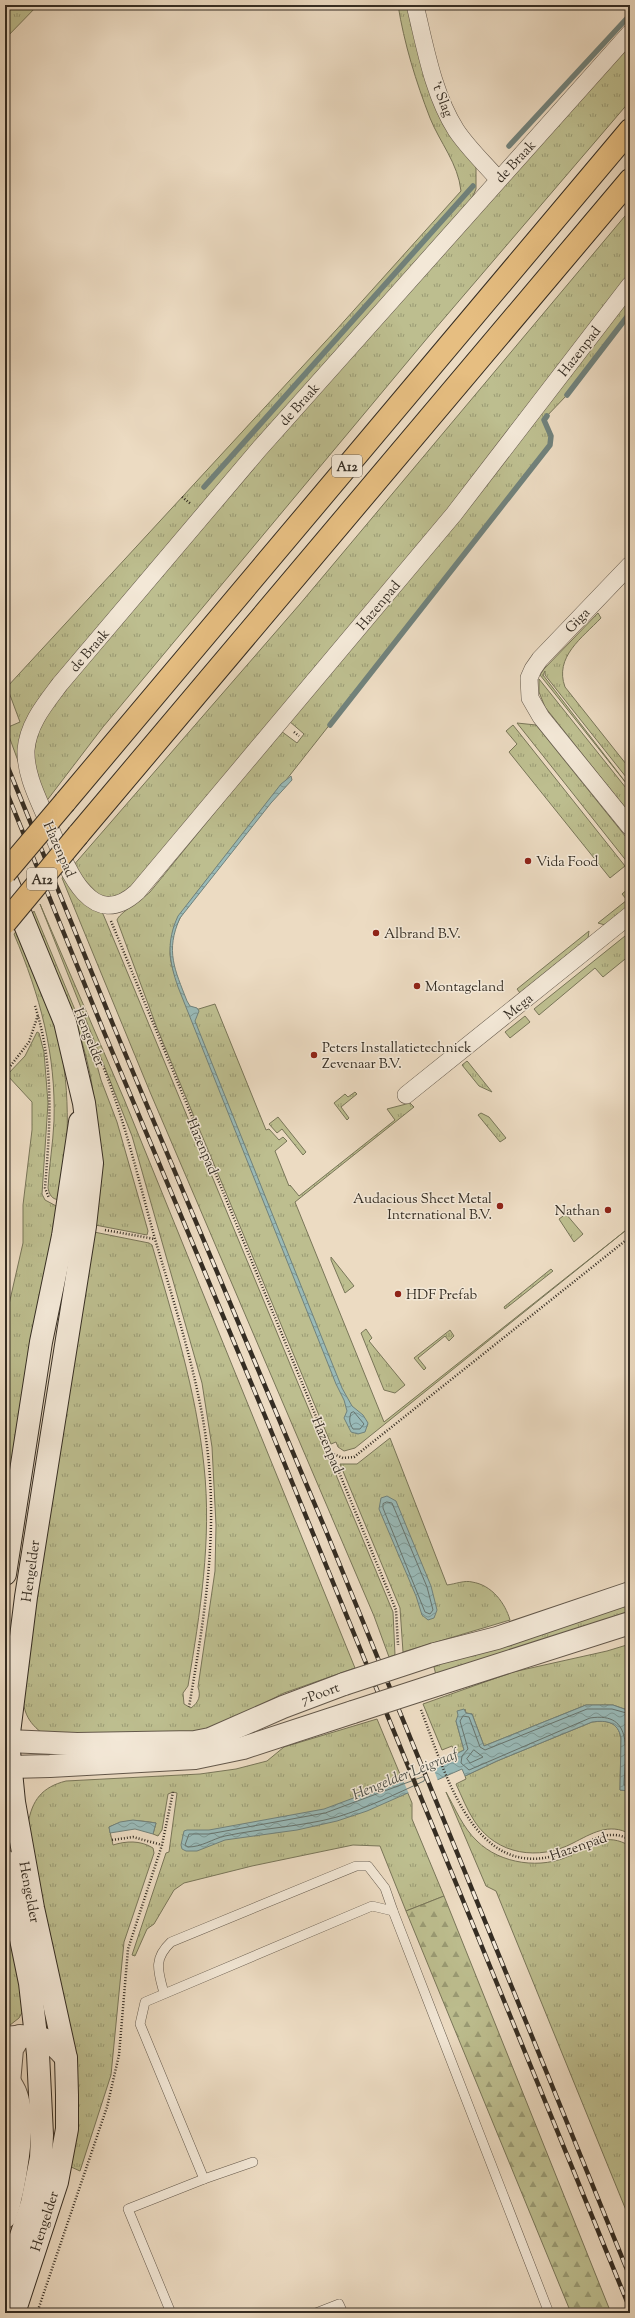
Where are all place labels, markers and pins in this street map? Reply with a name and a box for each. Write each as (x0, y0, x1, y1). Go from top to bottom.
place label: Vida Food (536, 853, 599, 873)
marker: Vida Food (523, 856, 533, 866)
place label: Albrand B.V. (384, 925, 461, 945)
marker: Albrand B.V. (371, 928, 381, 938)
place label: Montageland (425, 978, 504, 998)
marker: Montageland (412, 981, 422, 991)
place label: Peters Installatietechniek Zevenaar B.V. (322, 1039, 472, 1075)
marker: Peters Installatietechniek Zevenaar B.V. (309, 1050, 319, 1060)
place label: Audacious Sheet Metal International B.V. (353, 1190, 492, 1226)
marker: Audacious Sheet Metal International B.V. (495, 1201, 505, 1211)
place label: Nathan (555, 1202, 600, 1222)
marker: Nathan (603, 1205, 613, 1215)
place label: HDF Prefab (406, 1286, 478, 1306)
marker: HDF Prefab (393, 1289, 403, 1299)

